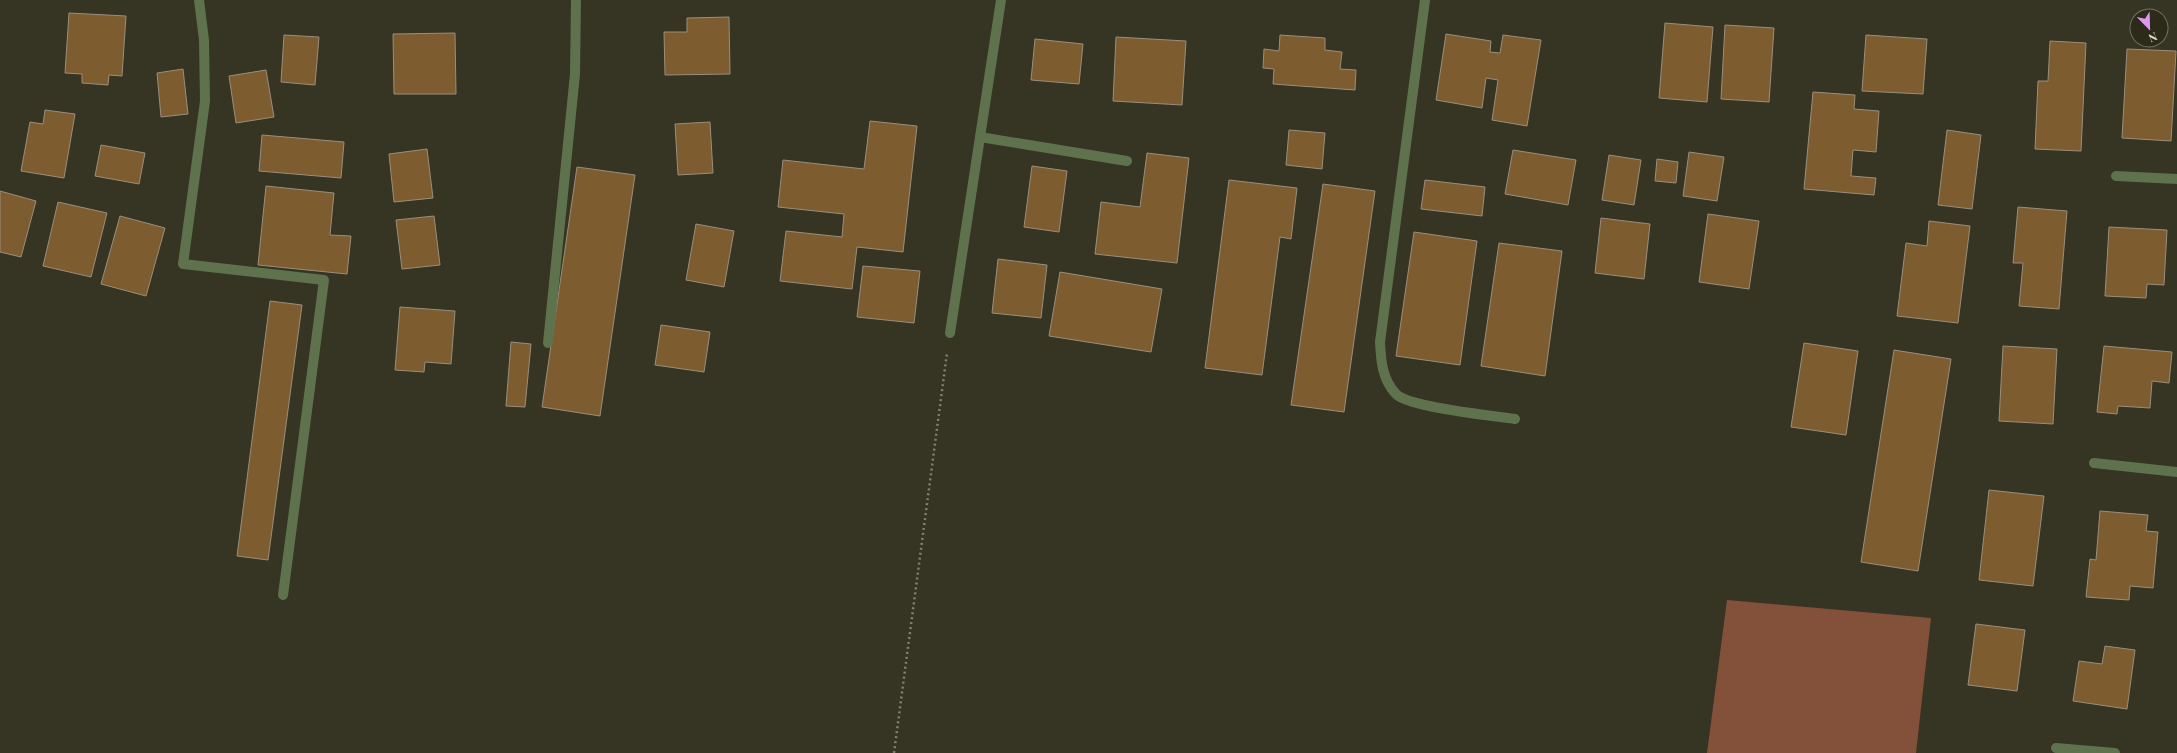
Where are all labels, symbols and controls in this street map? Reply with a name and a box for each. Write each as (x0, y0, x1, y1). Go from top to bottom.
north arrow (2129, 8, 2169, 48)
text: N (2146, 29, 2160, 46)

